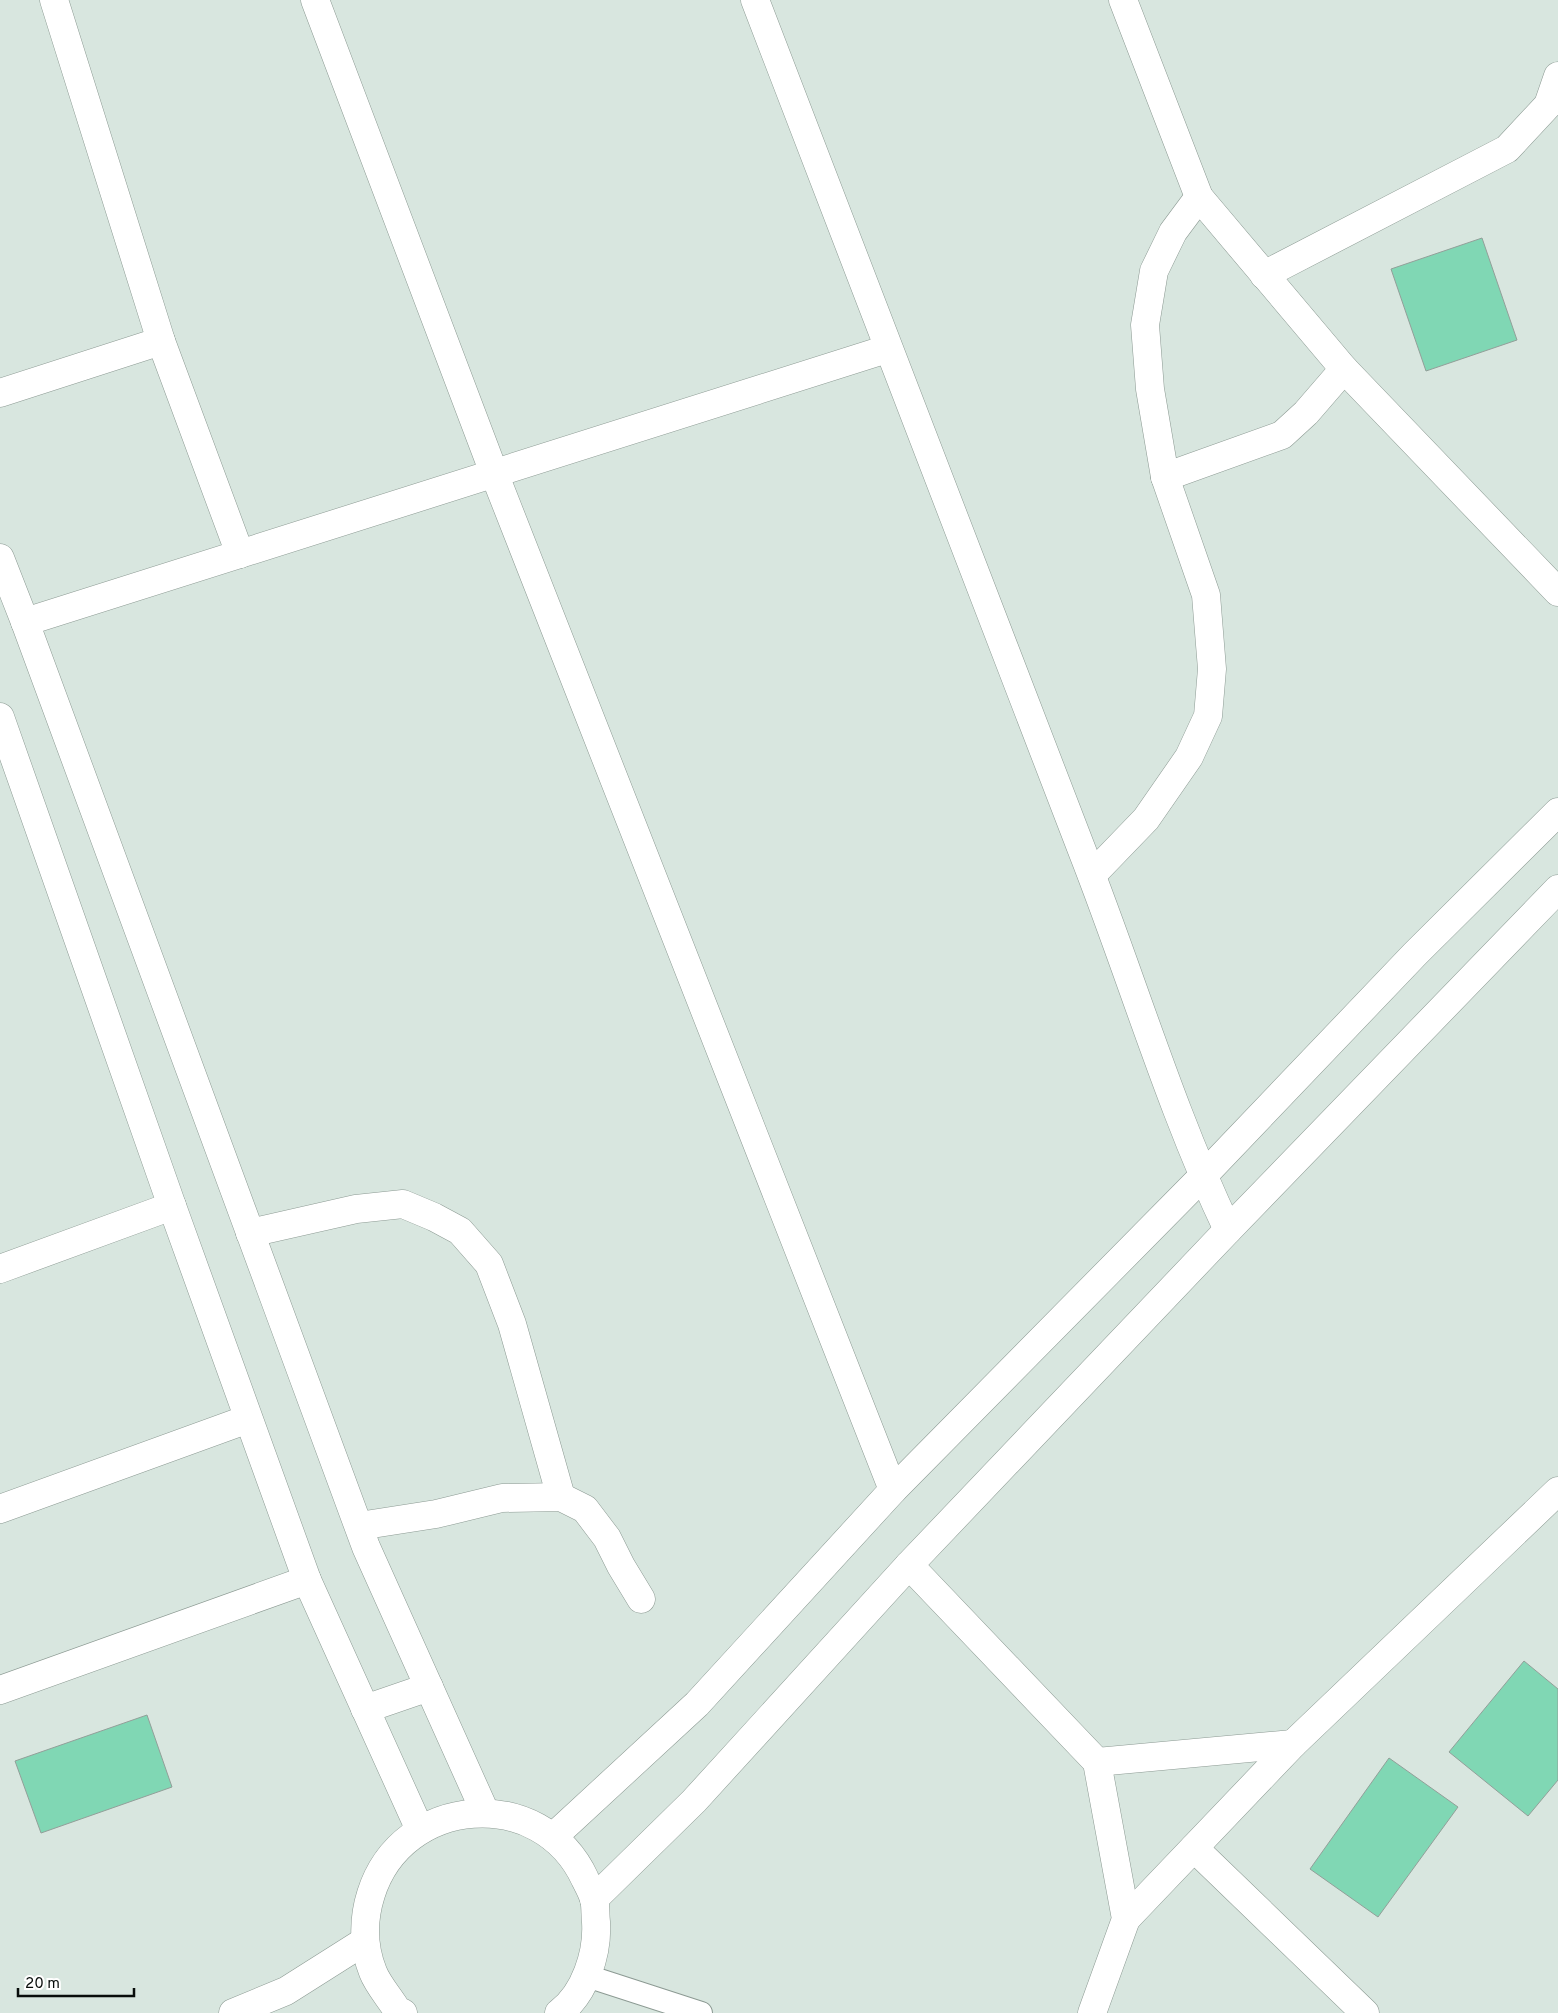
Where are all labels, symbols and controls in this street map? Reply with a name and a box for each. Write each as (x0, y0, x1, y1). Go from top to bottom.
scale bar (18, 1966, 134, 1998)
text: 20 m (25, 1975, 60, 1994)

